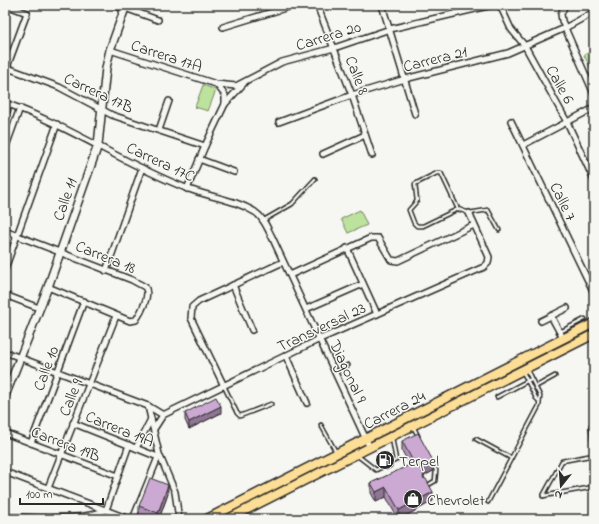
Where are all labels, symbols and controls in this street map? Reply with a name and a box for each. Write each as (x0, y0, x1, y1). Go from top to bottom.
street label: Carrera 20 (293, 16, 364, 58)
street label: Carrera 17A (128, 34, 205, 80)
street label: Carrera 21 (401, 40, 470, 79)
street label: Calle 8 (338, 53, 374, 99)
street label: Calle 6 (539, 61, 580, 109)
street label: Carrera 17B (59, 67, 137, 121)
street label: Carrera 17C (122, 137, 198, 189)
street label: Calle 11 (47, 175, 84, 224)
street label: Calle 7 (543, 178, 582, 226)
street label: Carrera 18 (71, 235, 139, 281)
street label: Transversal 23 (273, 297, 370, 359)
street label: Diagonal 9 (322, 336, 372, 407)
street label: Calle 10 (28, 343, 66, 394)
street label: Calle 9 (53, 375, 90, 420)
street label: Carrera 24 (360, 385, 430, 437)
street label: Carrera 19A (81, 405, 157, 454)
street label: Carrera 19B (27, 421, 104, 469)
fuel station icon: Terpel (374, 449, 396, 471)
place label: Terpel (399, 450, 439, 474)
north arrow (541, 466, 581, 506)
scale bar (20, 480, 103, 506)
text: 100 m (26, 486, 53, 504)
text: N (552, 486, 564, 503)
shop icon: Chevrolet (402, 488, 424, 510)
place label: Chevrolet (427, 489, 485, 513)

